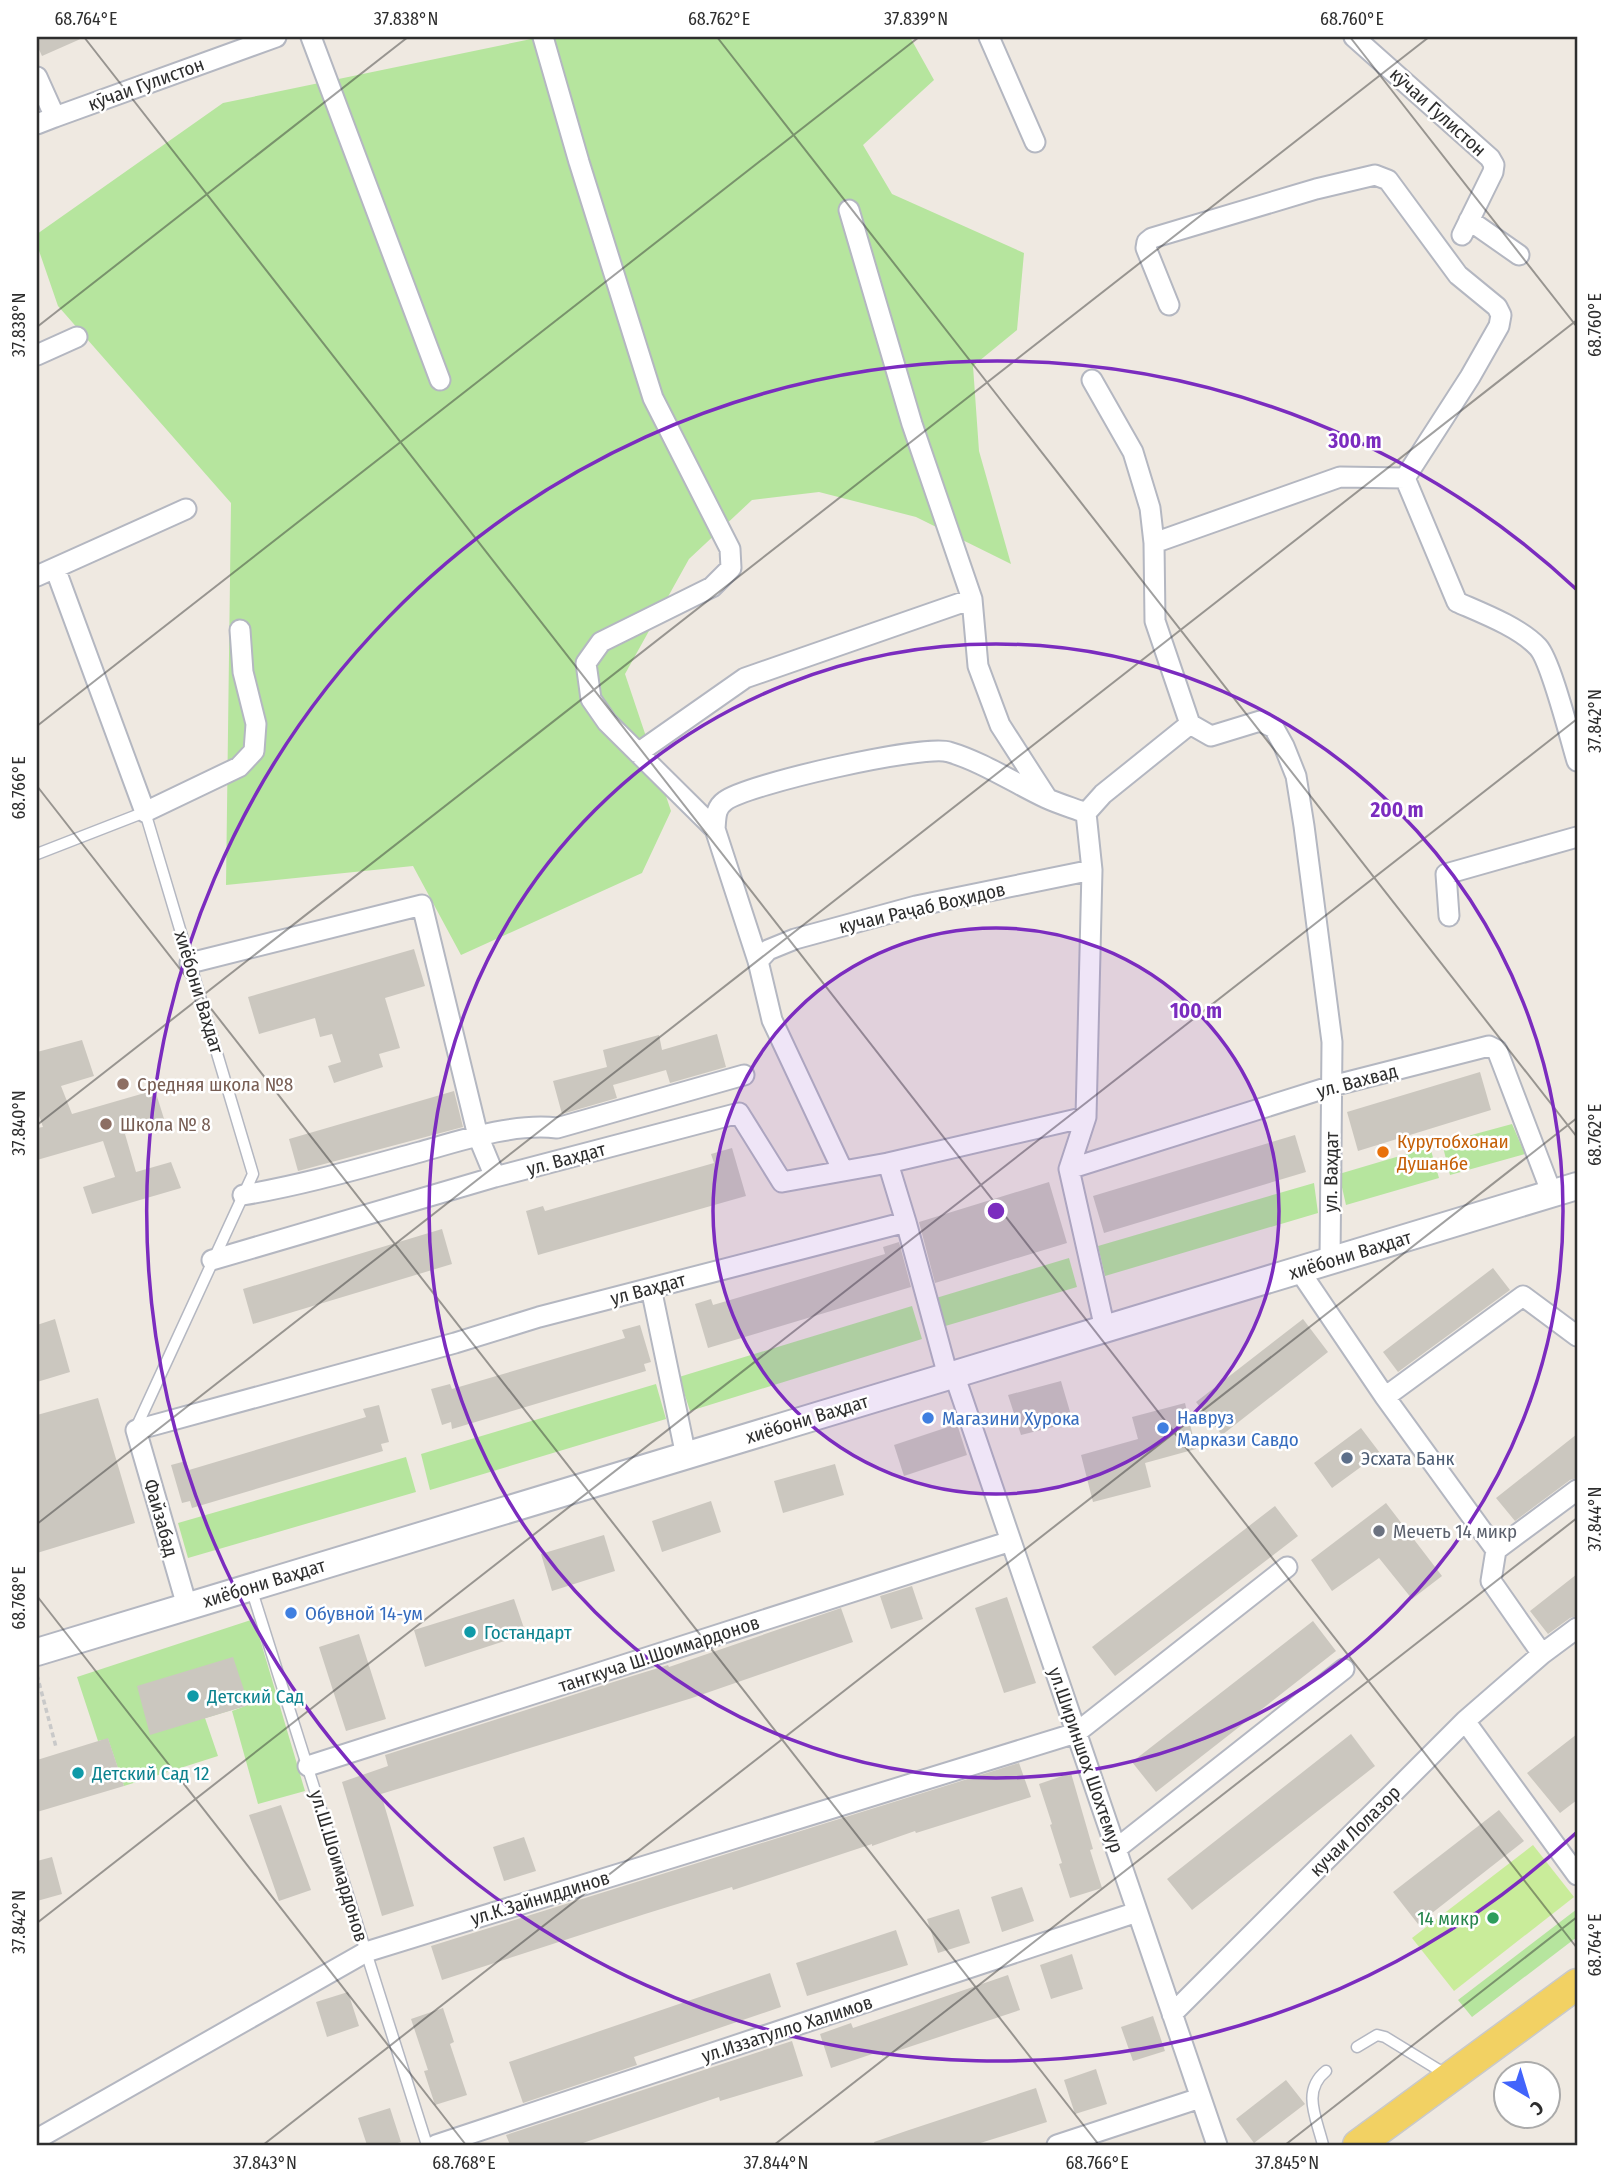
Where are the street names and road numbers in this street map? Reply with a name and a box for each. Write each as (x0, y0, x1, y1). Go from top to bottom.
street label: кӯчаи Гулистон (85, 52, 207, 116)
street label: кӯчаи Гулистон (1385, 63, 1491, 161)
street label: кучаи Раҷаб Воҳидов (837, 878, 1007, 938)
street label: хиёбони Вахдат (169, 928, 229, 1056)
street label: ул. Вахвад (1314, 1059, 1400, 1103)
street label: ул. Вахдат (1319, 1131, 1343, 1213)
street label: ул. Вахдат (524, 1137, 608, 1181)
street label: хиёбони Ваҳдат (1286, 1225, 1414, 1285)
street label: ул Ваҳдат (608, 1268, 688, 1310)
street label: хиёбони Ваҳдат (743, 1389, 871, 1449)
street label: Файзабад (139, 1477, 183, 1559)
street label: хиёбони Ваҳдат (200, 1553, 328, 1613)
street label: тангкуча Ш.Шоимардонов (556, 1611, 762, 1697)
street label: ул.Шириншох Шохтемур (1043, 1664, 1129, 1856)
street label: кучаи Лолазор (1305, 1781, 1405, 1881)
street label: ул.Ш.Шоимардонов (305, 1787, 373, 1945)
street label: ул.К.Зайниддинов (468, 1866, 612, 1930)
street label: ул.Иззатулло Халимов (699, 1991, 875, 2067)

